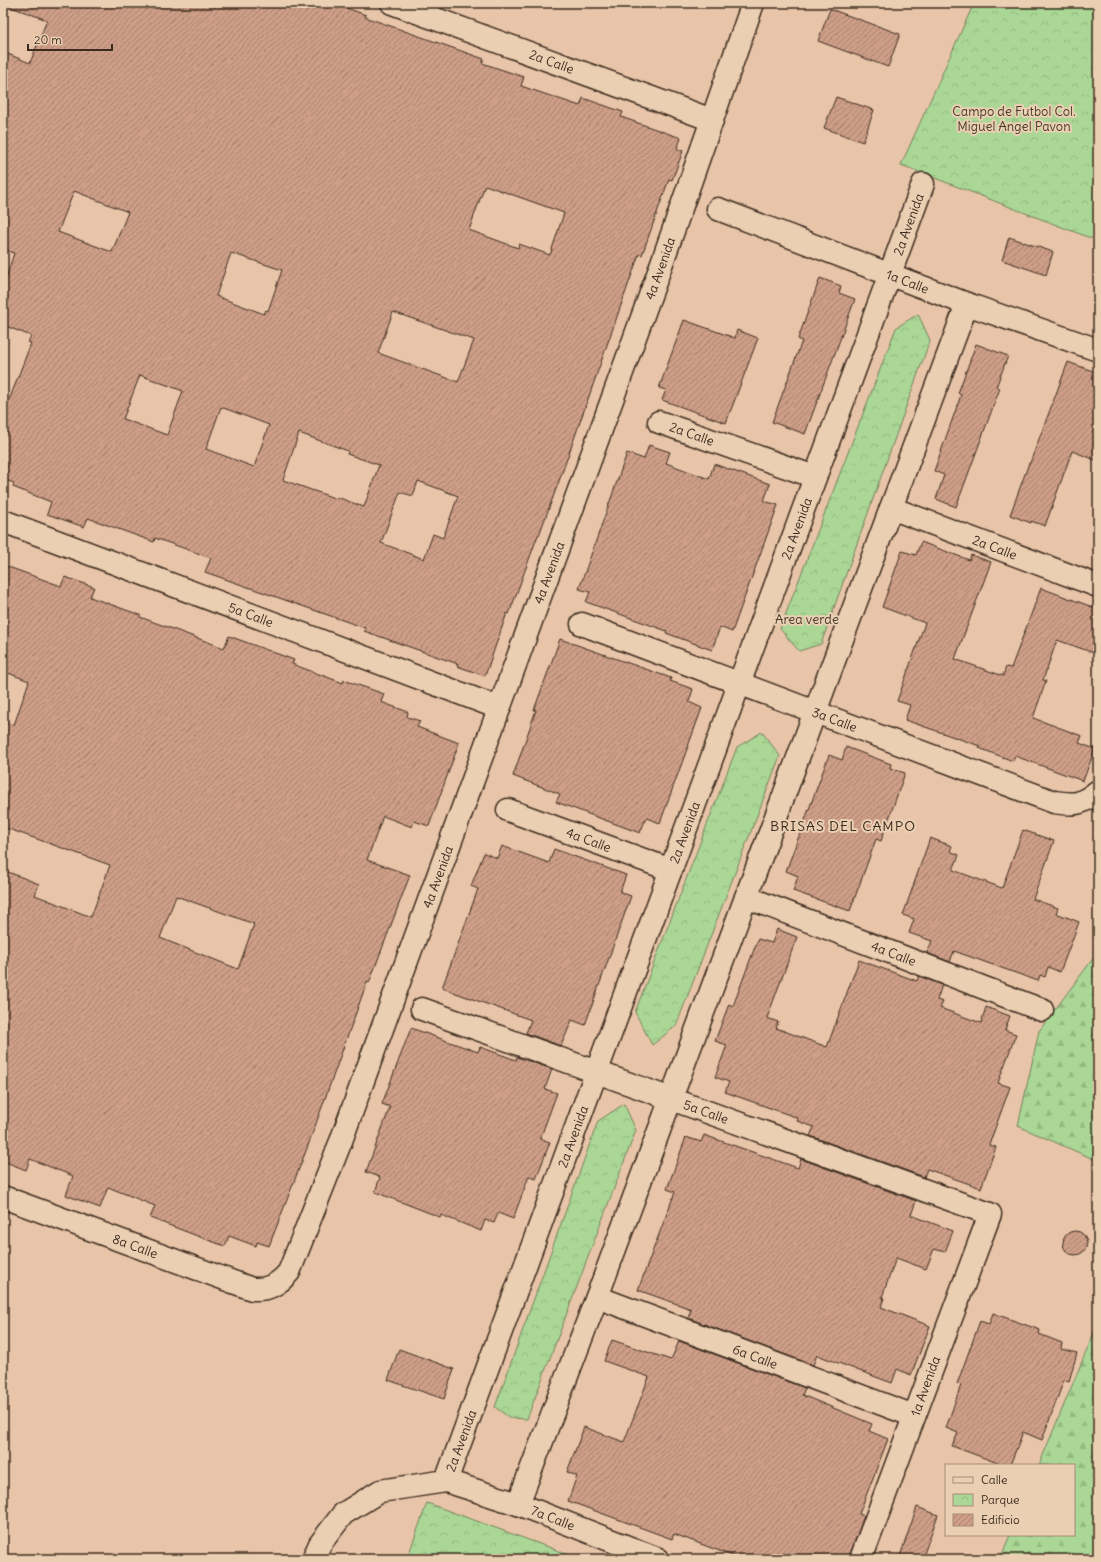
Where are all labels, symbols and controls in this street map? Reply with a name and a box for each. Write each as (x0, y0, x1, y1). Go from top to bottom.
scale bar (28, 26, 112, 52)
text: 20 m (34, 32, 62, 47)
street label: 2a Calle (527, 46, 576, 78)
park label: Campo de Futbol Col. Miguel Angel Pavon (952, 103, 1076, 135)
street label: 2a Avenida (889, 191, 928, 258)
street label: 4a Avenida (641, 235, 679, 302)
street label: 1a Calle (884, 266, 931, 298)
street label: 2a Calle (667, 418, 717, 450)
street label: 2a Avenida (778, 495, 816, 562)
street label: 2a Calle (970, 531, 1019, 564)
street label: 4a Avenida (530, 539, 568, 606)
street label: 5a Calle (226, 599, 276, 631)
park label: Area verde (775, 611, 839, 628)
street label: 3a Calle (810, 704, 859, 736)
street label: 2a Avenida (666, 799, 704, 866)
district label: BRISAS DEL CAMPO (770, 817, 916, 835)
street label: 4a Calle (564, 824, 613, 856)
street label: 4a Avenida (419, 844, 457, 911)
street label: 4a Calle (869, 938, 918, 970)
street label: 5a Calle (681, 1096, 731, 1128)
street label: 2a Avenida (554, 1103, 592, 1170)
street label: 8a Calle (110, 1230, 160, 1262)
street label: 6a Calle (730, 1341, 780, 1373)
street label: 1a Avenida (907, 1354, 944, 1419)
street label: 2a Avenida (442, 1407, 480, 1474)
legend (945, 1464, 1075, 1536)
text: Calle (981, 1472, 1008, 1487)
text: Parque (981, 1492, 1020, 1507)
street label: 7a Calle (529, 1502, 577, 1535)
text: Edificio (981, 1512, 1020, 1527)

